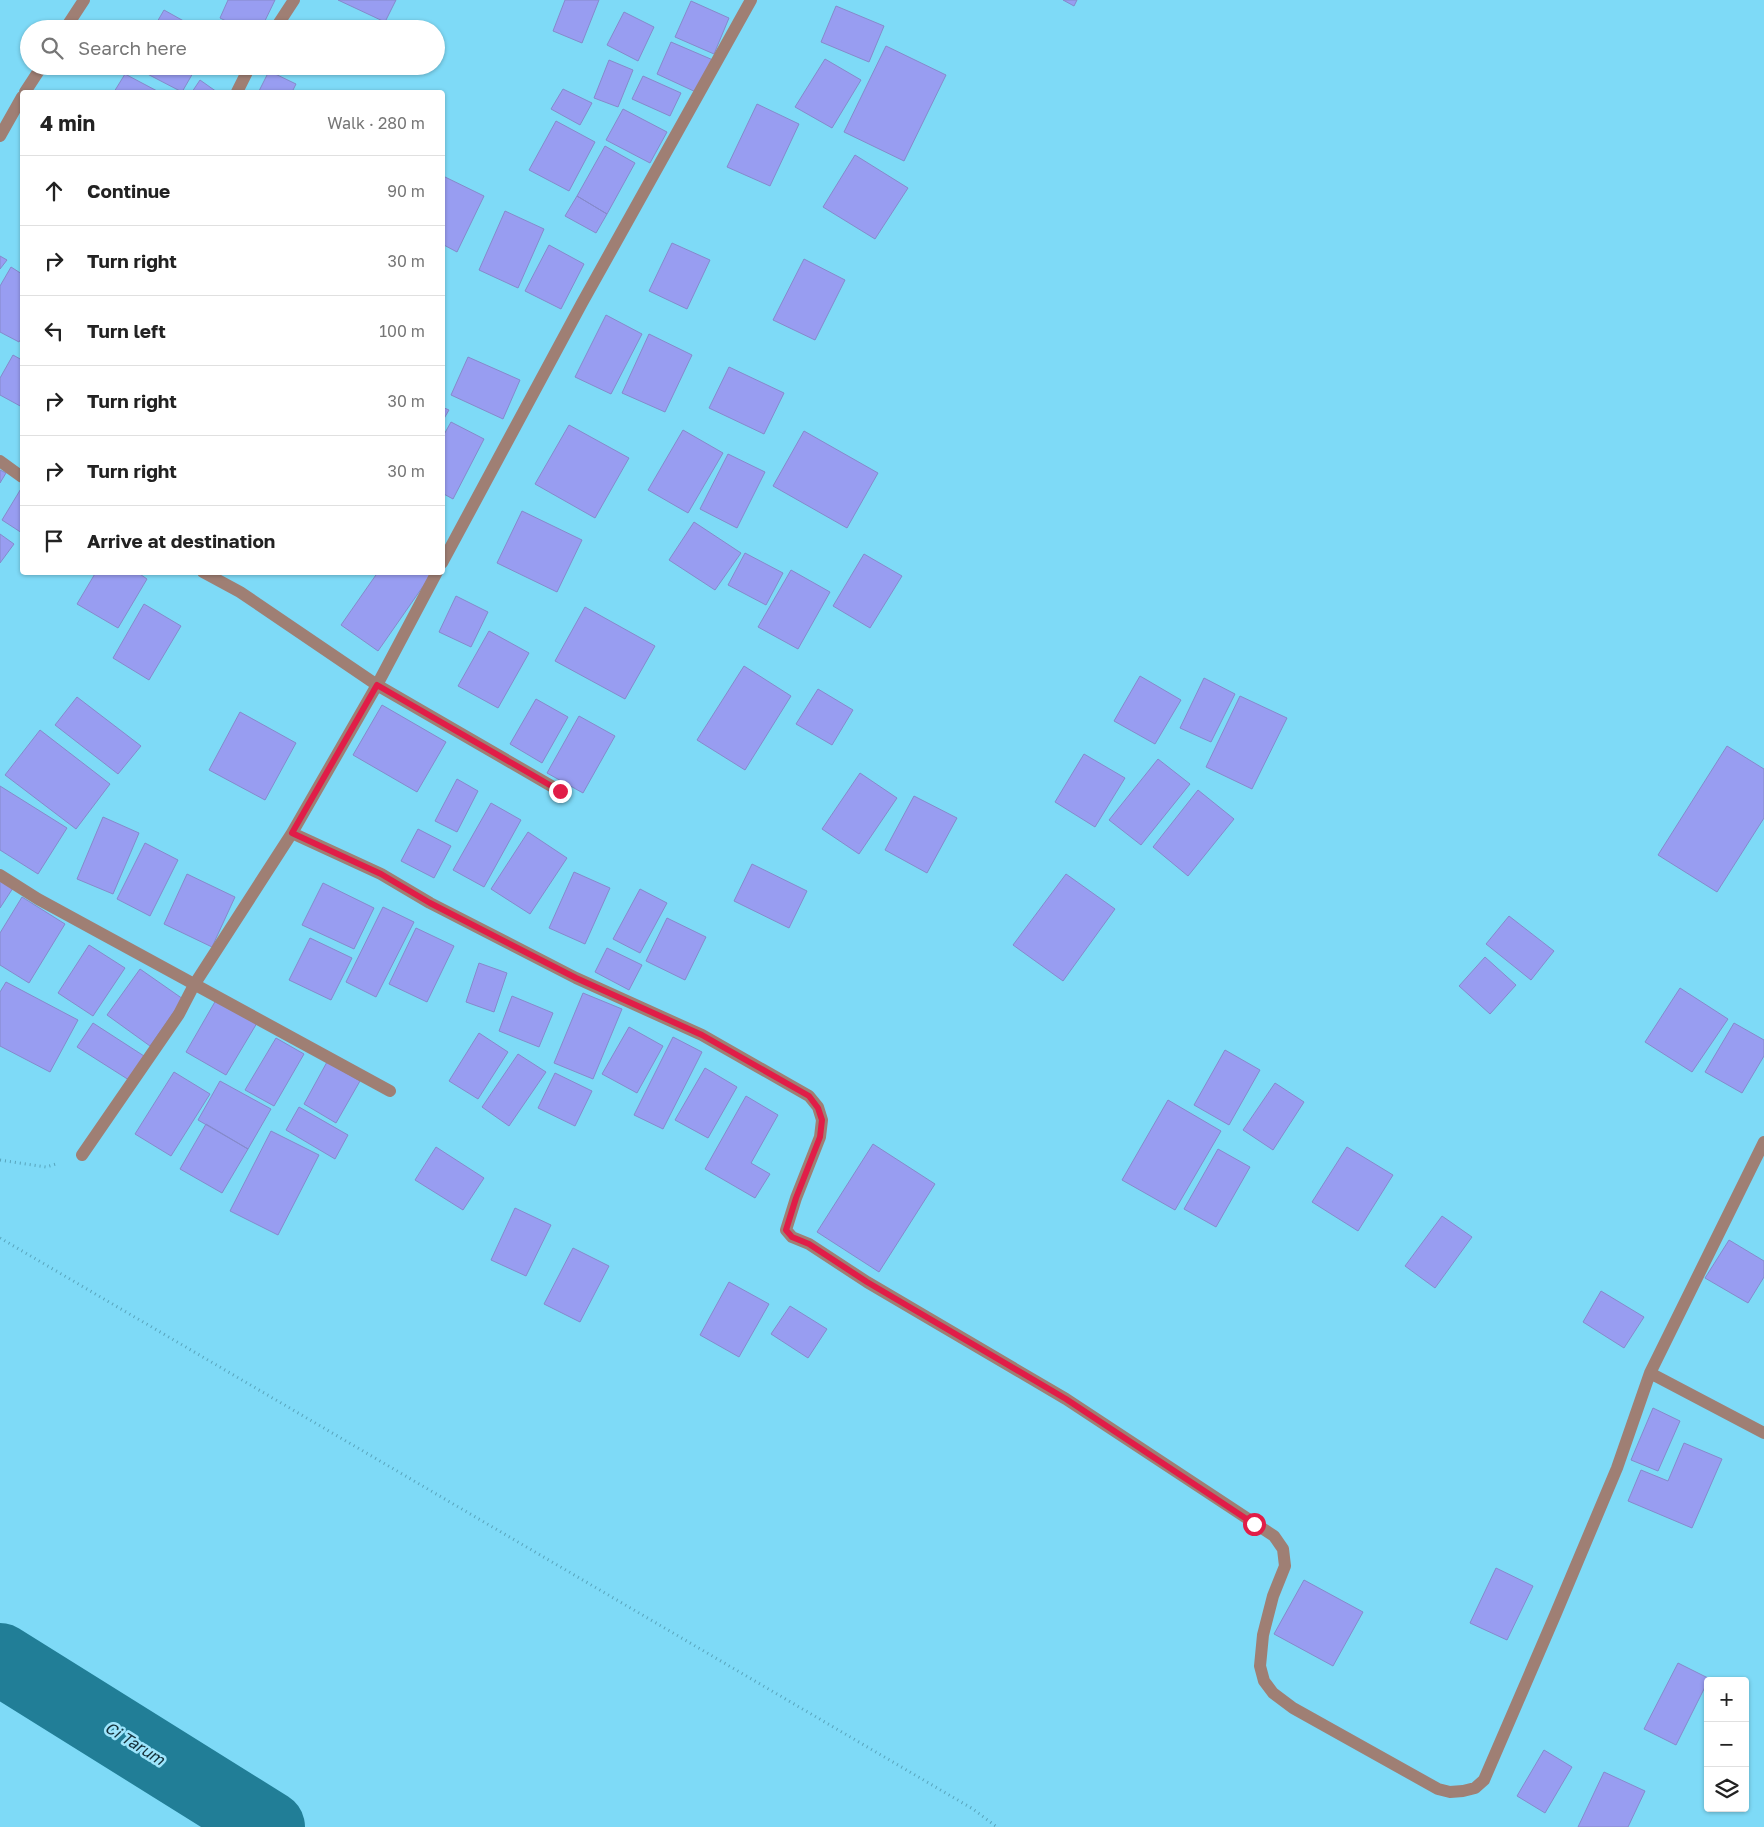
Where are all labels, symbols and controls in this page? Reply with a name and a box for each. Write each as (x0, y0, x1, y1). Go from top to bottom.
search box (20, 20, 445, 75)
icon: search (38, 34, 66, 62)
text: Search here (78, 36, 187, 59)
text: 4 min (40, 110, 95, 136)
text: Walk · 280 m (327, 113, 425, 133)
icon: ahead (40, 177, 68, 205)
text: Continue (87, 179, 170, 202)
text: 90 m (387, 181, 425, 201)
icon: right (40, 247, 68, 275)
text: Turn right (87, 249, 177, 272)
text: 30 m (388, 251, 425, 271)
icon: left (40, 317, 68, 345)
text: Turn left (87, 319, 166, 342)
text: 100 m (379, 321, 425, 341)
icon: right (40, 387, 68, 415)
text: Turn right (87, 389, 177, 412)
text: 30 m (388, 391, 425, 411)
icon: right (40, 457, 68, 485)
text: Turn right (87, 459, 177, 482)
text: 30 m (388, 461, 425, 481)
icon: arrive (40, 527, 68, 555)
text: Arrive at destination (87, 529, 275, 552)
route end (549, 780, 572, 803)
route start (1243, 1513, 1266, 1536)
map controls (1704, 1677, 1749, 1812)
button: + (1704, 1677, 1749, 1722)
water label: Ci Tarum (101, 1717, 169, 1770)
button: − (1704, 1722, 1749, 1767)
button: layers (1704, 1767, 1749, 1812)

